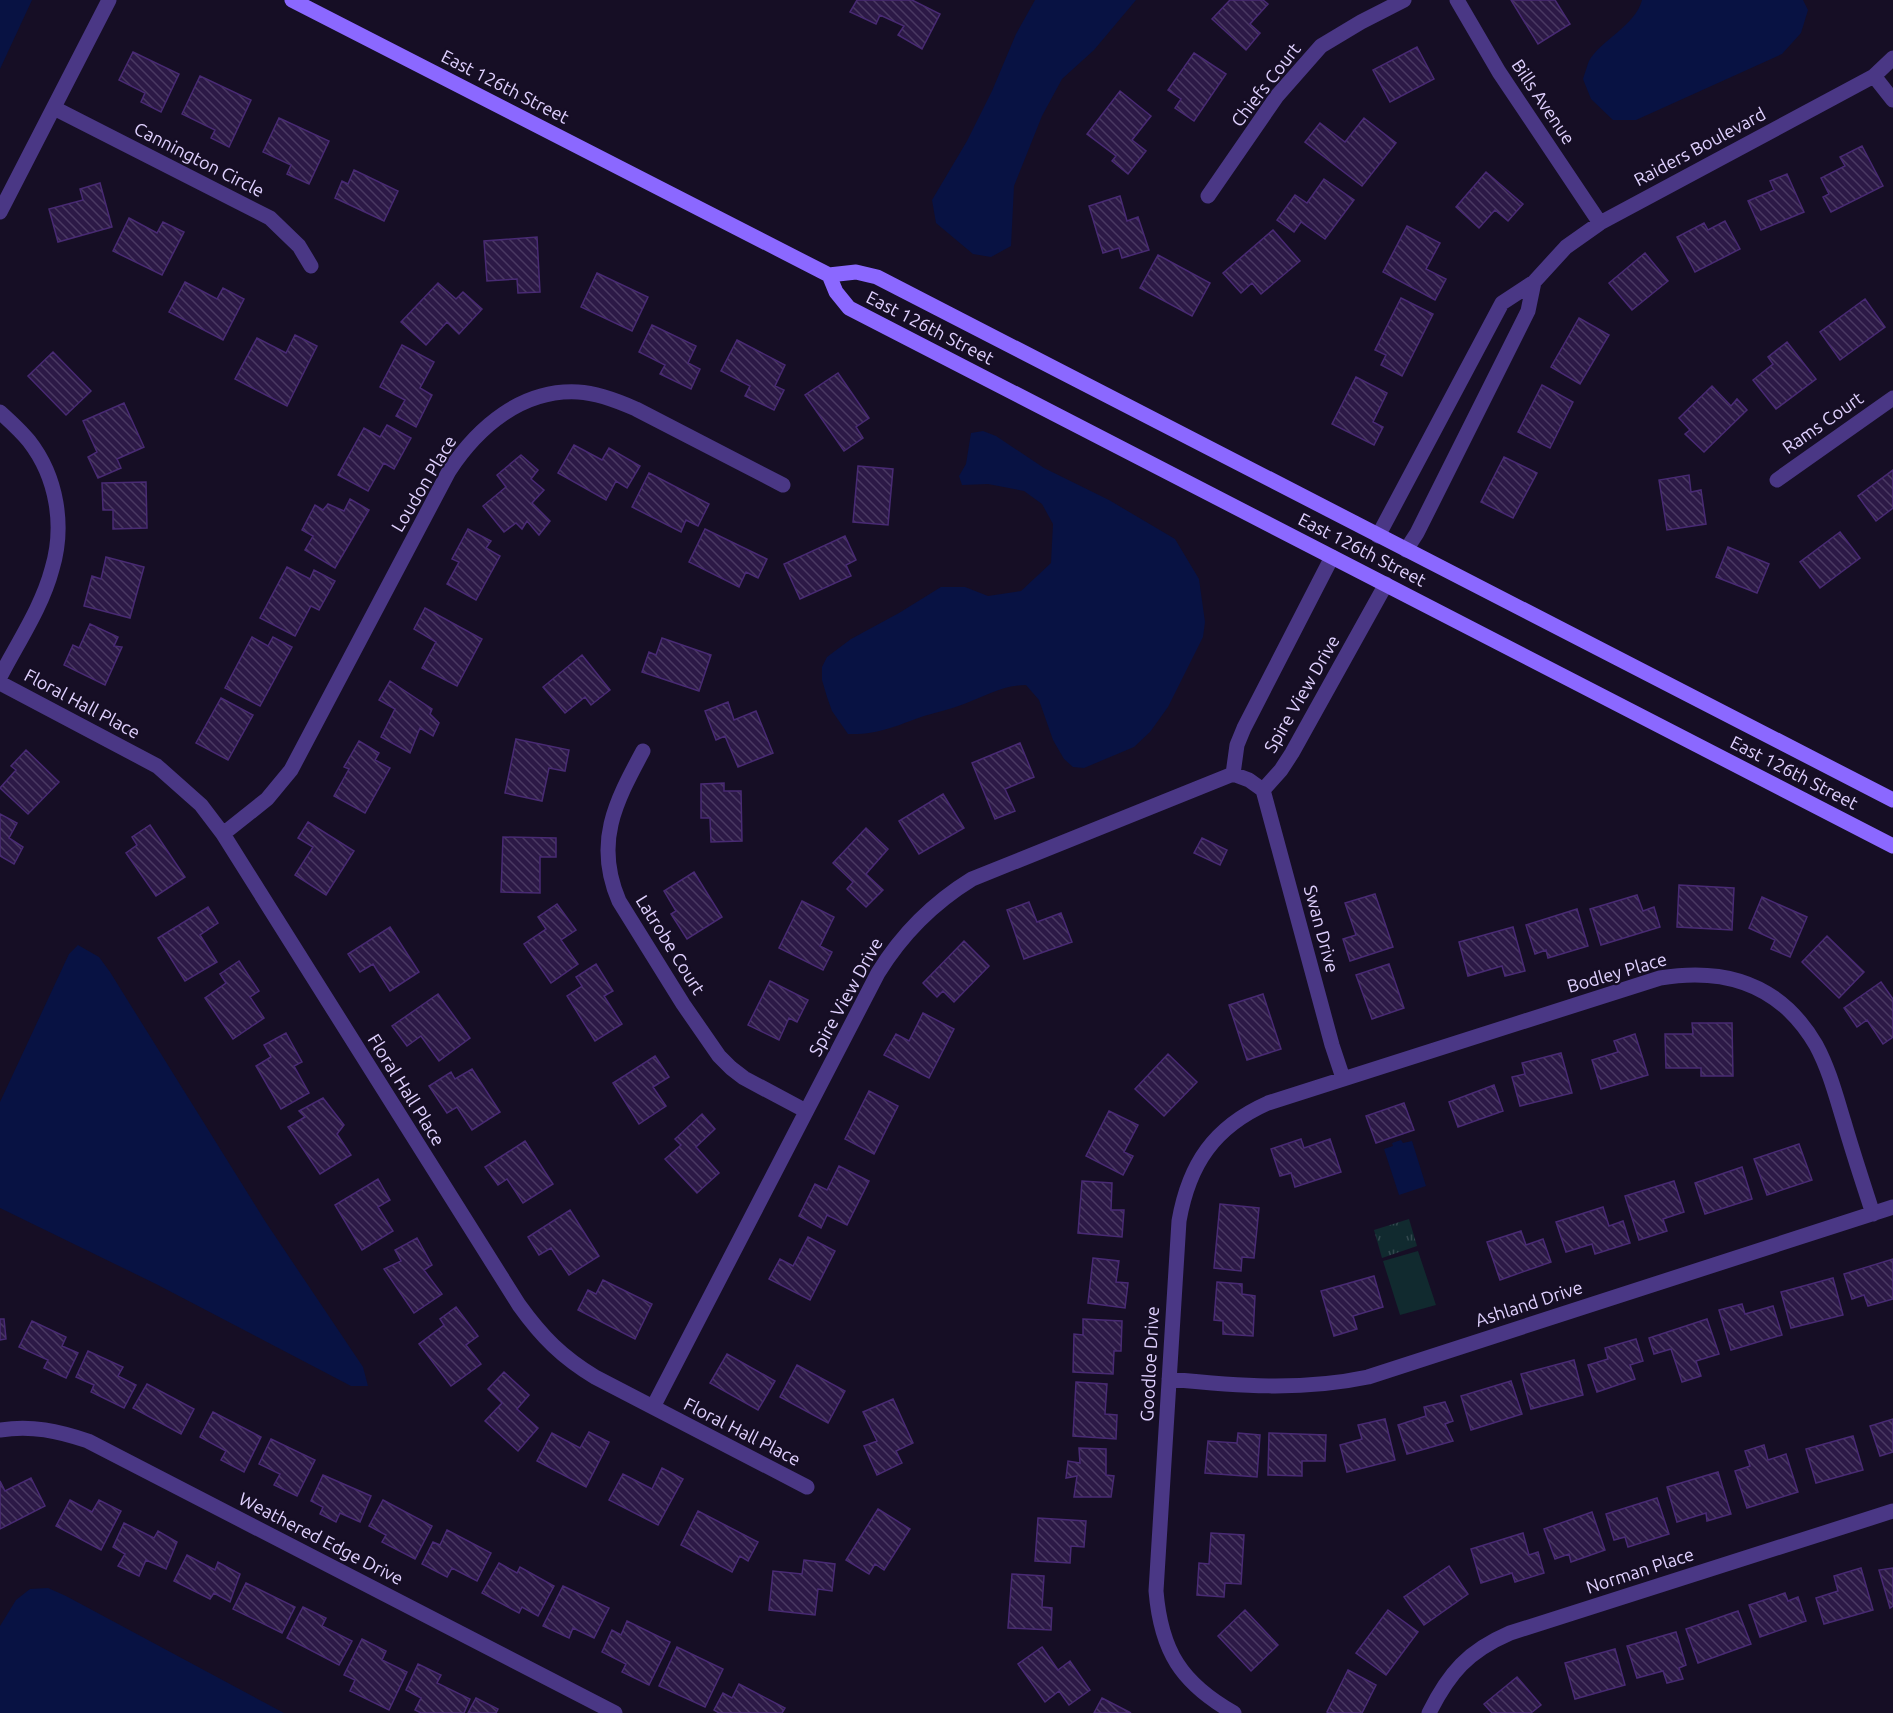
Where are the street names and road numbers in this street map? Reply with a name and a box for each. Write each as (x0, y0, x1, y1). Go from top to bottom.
street label: Chiefs Court (1227, 39, 1304, 130)
street label: East 126th Street (438, 45, 573, 127)
street label: Bills Avenue (1508, 55, 1579, 148)
street label: Raiders Boulevard (1630, 103, 1769, 189)
street label: Cannington Circle (131, 118, 268, 200)
street label: East 126th Street (863, 286, 998, 368)
street label: Rams Court (1778, 387, 1867, 457)
street label: Loudon Place (387, 432, 460, 535)
street label: East 126th Street (1295, 508, 1430, 590)
street label: Spire View Drive (1259, 631, 1343, 756)
street label: Floral Hall Place (21, 664, 144, 742)
street label: East 126th Street (1727, 731, 1862, 813)
street label: Swan Drive (1301, 883, 1343, 975)
street label: Latrobe Court (632, 891, 709, 998)
street label: Spire View Drive (804, 934, 886, 1059)
street label: Bodley Place (1564, 948, 1669, 996)
street label: Floral Hall Place (364, 1030, 449, 1149)
street label: Ashland Drive (1473, 1276, 1585, 1330)
street label: Goodloe Drive (1136, 1306, 1162, 1422)
street label: Floral Hall Place (681, 1393, 804, 1469)
street label: Weathered Edge Drive (236, 1488, 407, 1588)
street label: Norman Place (1583, 1543, 1696, 1597)

